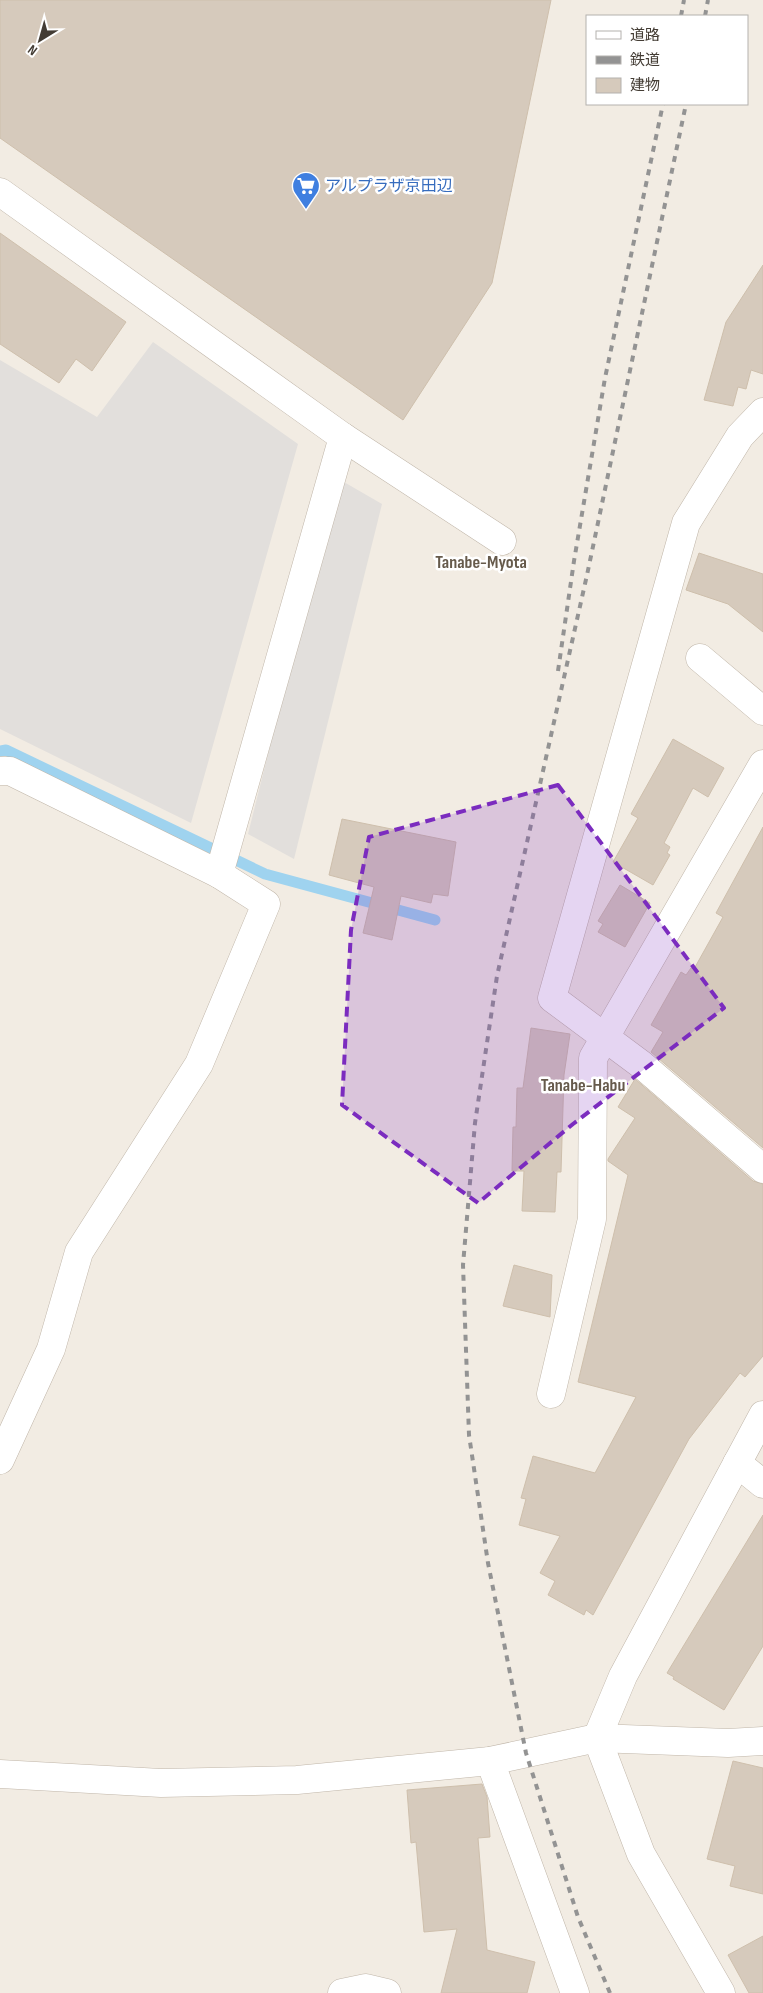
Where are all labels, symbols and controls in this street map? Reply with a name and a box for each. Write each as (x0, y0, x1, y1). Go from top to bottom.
north arrow (15, 15, 65, 65)
legend (586, 15, 748, 105)
text: 道路 (630, 26, 660, 45)
text: N (24, 41, 41, 59)
text: 鉄道 (630, 51, 660, 70)
text: 建物 (630, 76, 660, 95)
supermarket icon: アルプラザ京田辺 (291, 171, 321, 210)
place label: アルプラザ京田辺 (325, 177, 453, 196)
district label: Tanabe-Myota (435, 552, 527, 573)
district label: Tanabe-Habu (541, 1075, 625, 1096)

